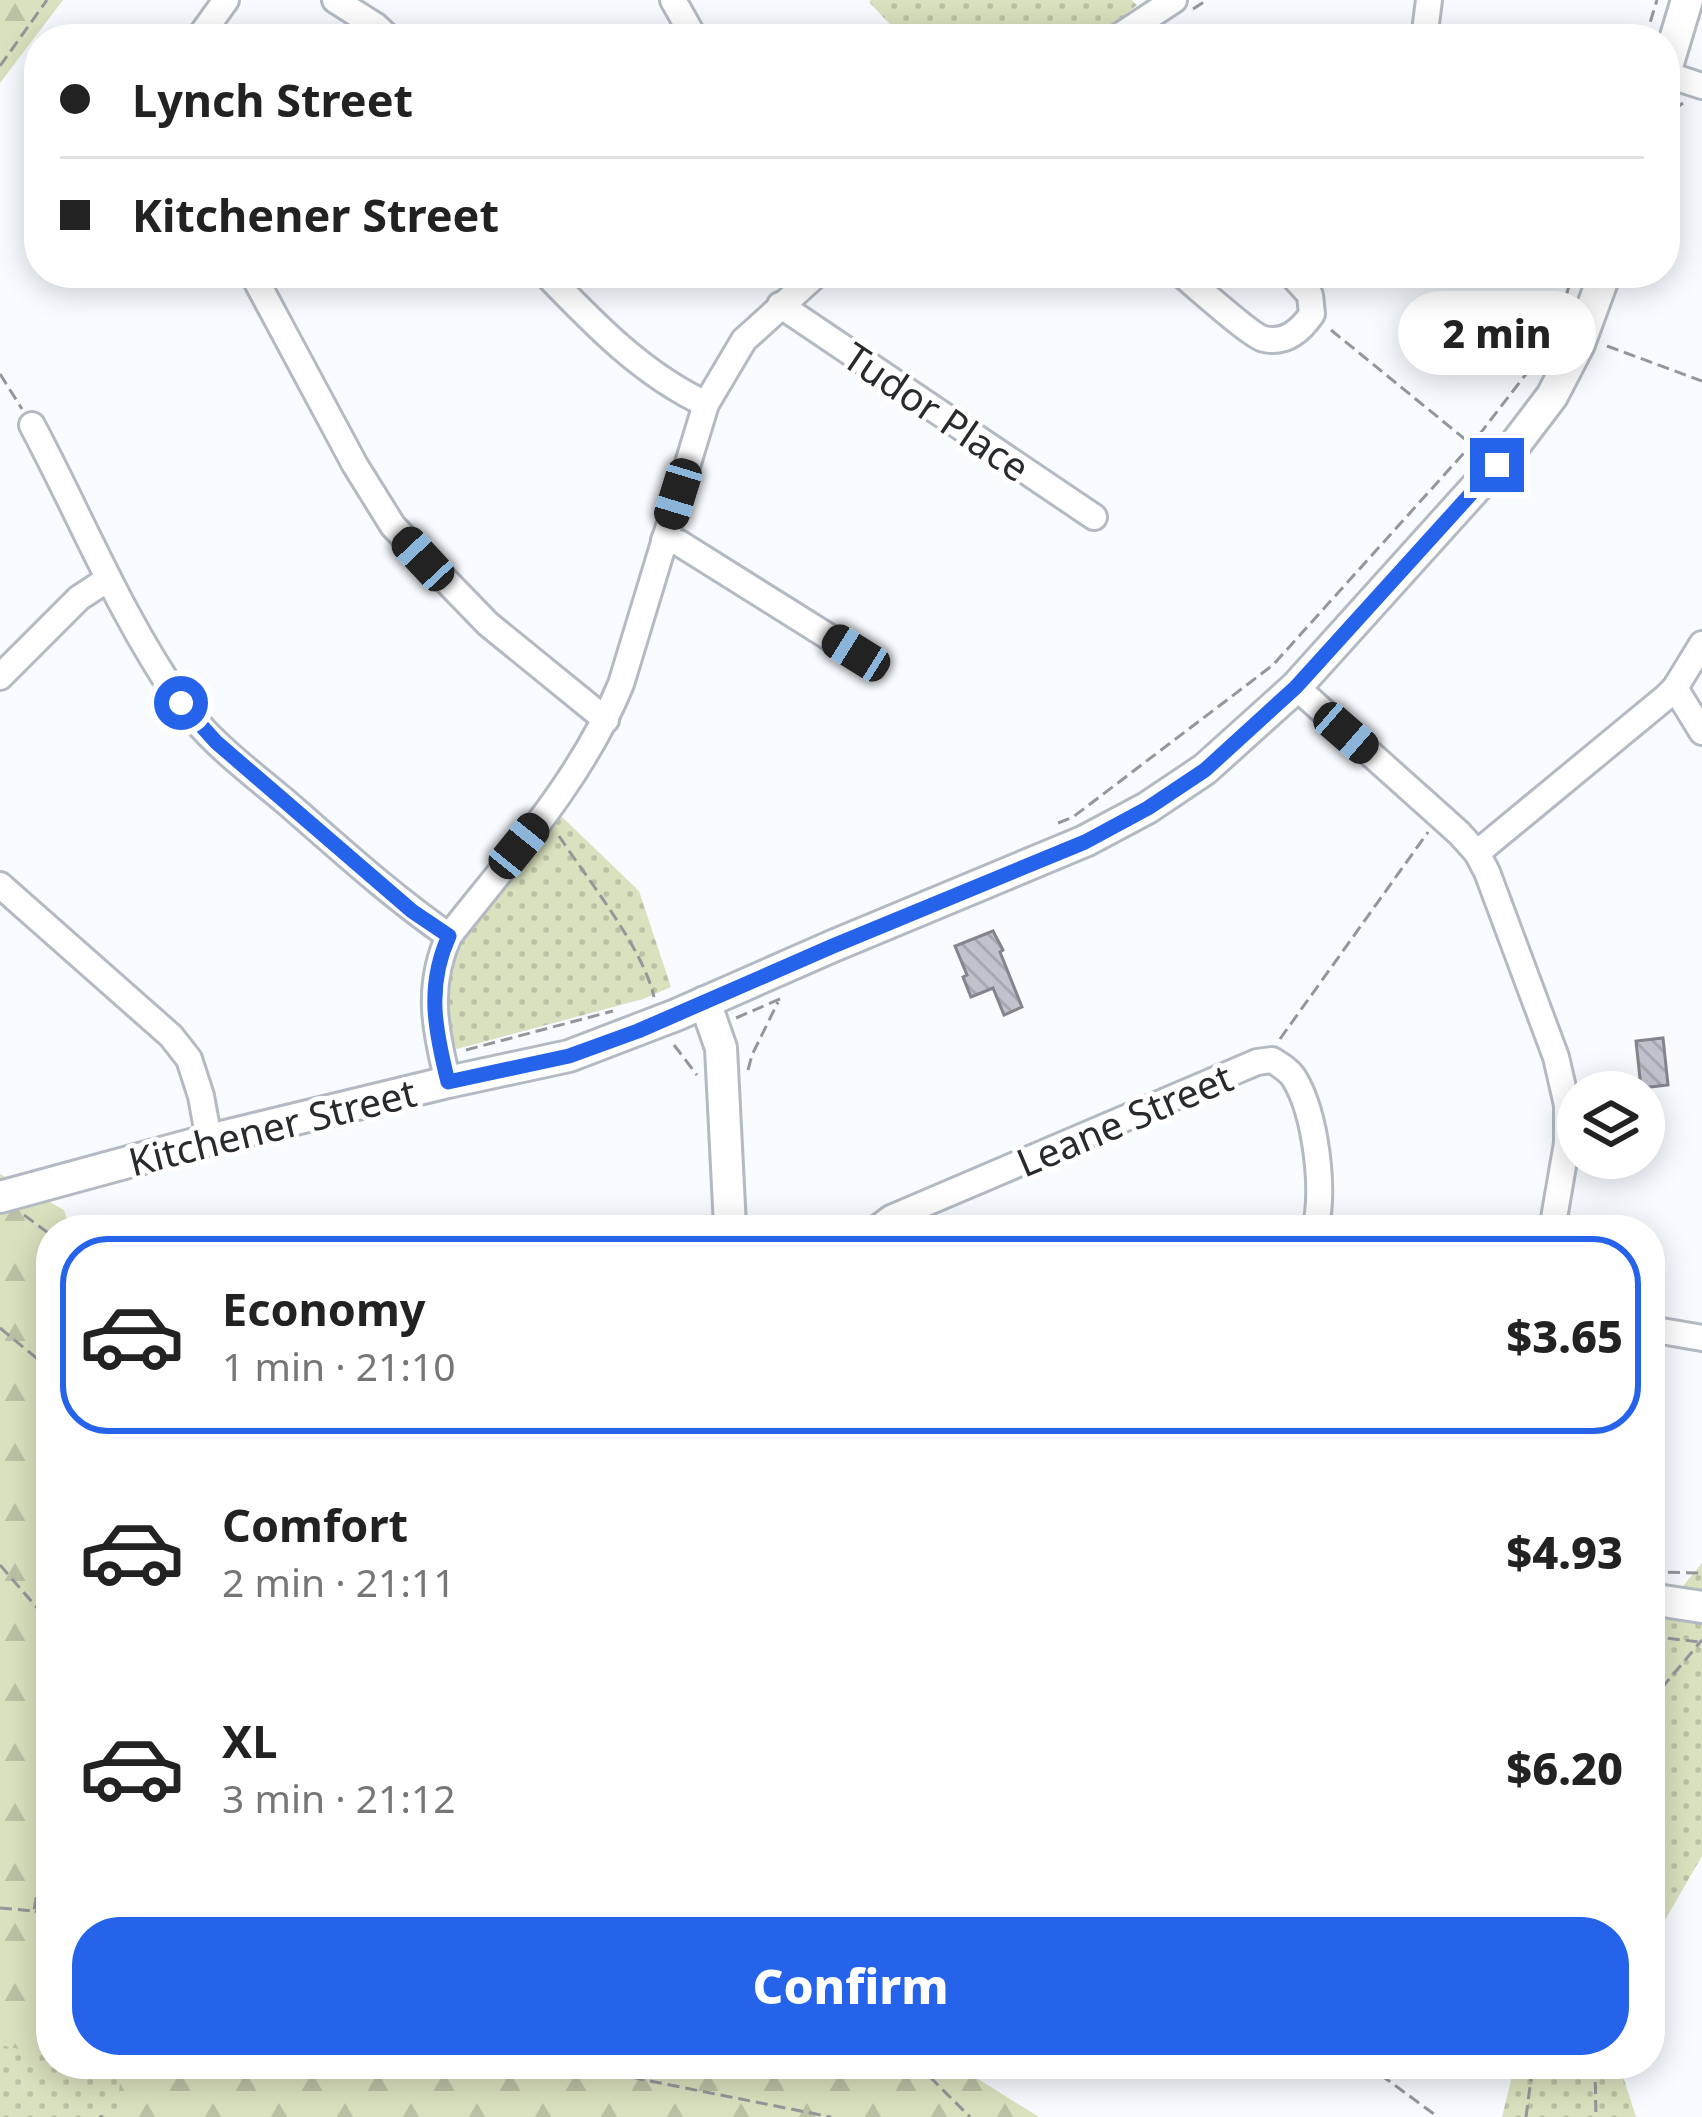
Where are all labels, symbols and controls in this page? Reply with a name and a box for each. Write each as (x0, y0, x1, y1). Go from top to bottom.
text: Lynch Street (132, 69, 413, 130)
text: Kitchener Street (132, 184, 499, 245)
callout: 2 min (1398, 291, 1596, 375)
text: 2 min (1443, 306, 1551, 359)
street label: Tudor Place (834, 329, 1040, 493)
route end (1470, 438, 1524, 492)
car (650, 454, 706, 534)
car (385, 520, 461, 598)
car (816, 619, 896, 687)
route start (154, 676, 208, 730)
car (1307, 696, 1385, 770)
car (482, 807, 556, 885)
street label: Leane Street (1008, 1050, 1240, 1188)
street label: Kitchener Street (123, 1065, 421, 1187)
map controls (1557, 1071, 1665, 1179)
button: layers (1557, 1071, 1665, 1179)
text: Economy (222, 1278, 426, 1339)
icon: car (78, 1281, 186, 1389)
text: $3.65 (1506, 1305, 1623, 1366)
text: 1 min · 21:10 (222, 1339, 456, 1392)
text: Comfort (222, 1494, 408, 1555)
icon: car (78, 1497, 186, 1605)
text: $4.93 (1506, 1521, 1623, 1582)
text: 2 min · 21:11 (222, 1555, 456, 1608)
text: XL (222, 1710, 277, 1771)
icon: car (78, 1713, 186, 1821)
text: $6.20 (1506, 1737, 1623, 1798)
text: 3 min · 21:12 (222, 1771, 456, 1824)
button: Confirm (72, 1917, 1629, 2055)

